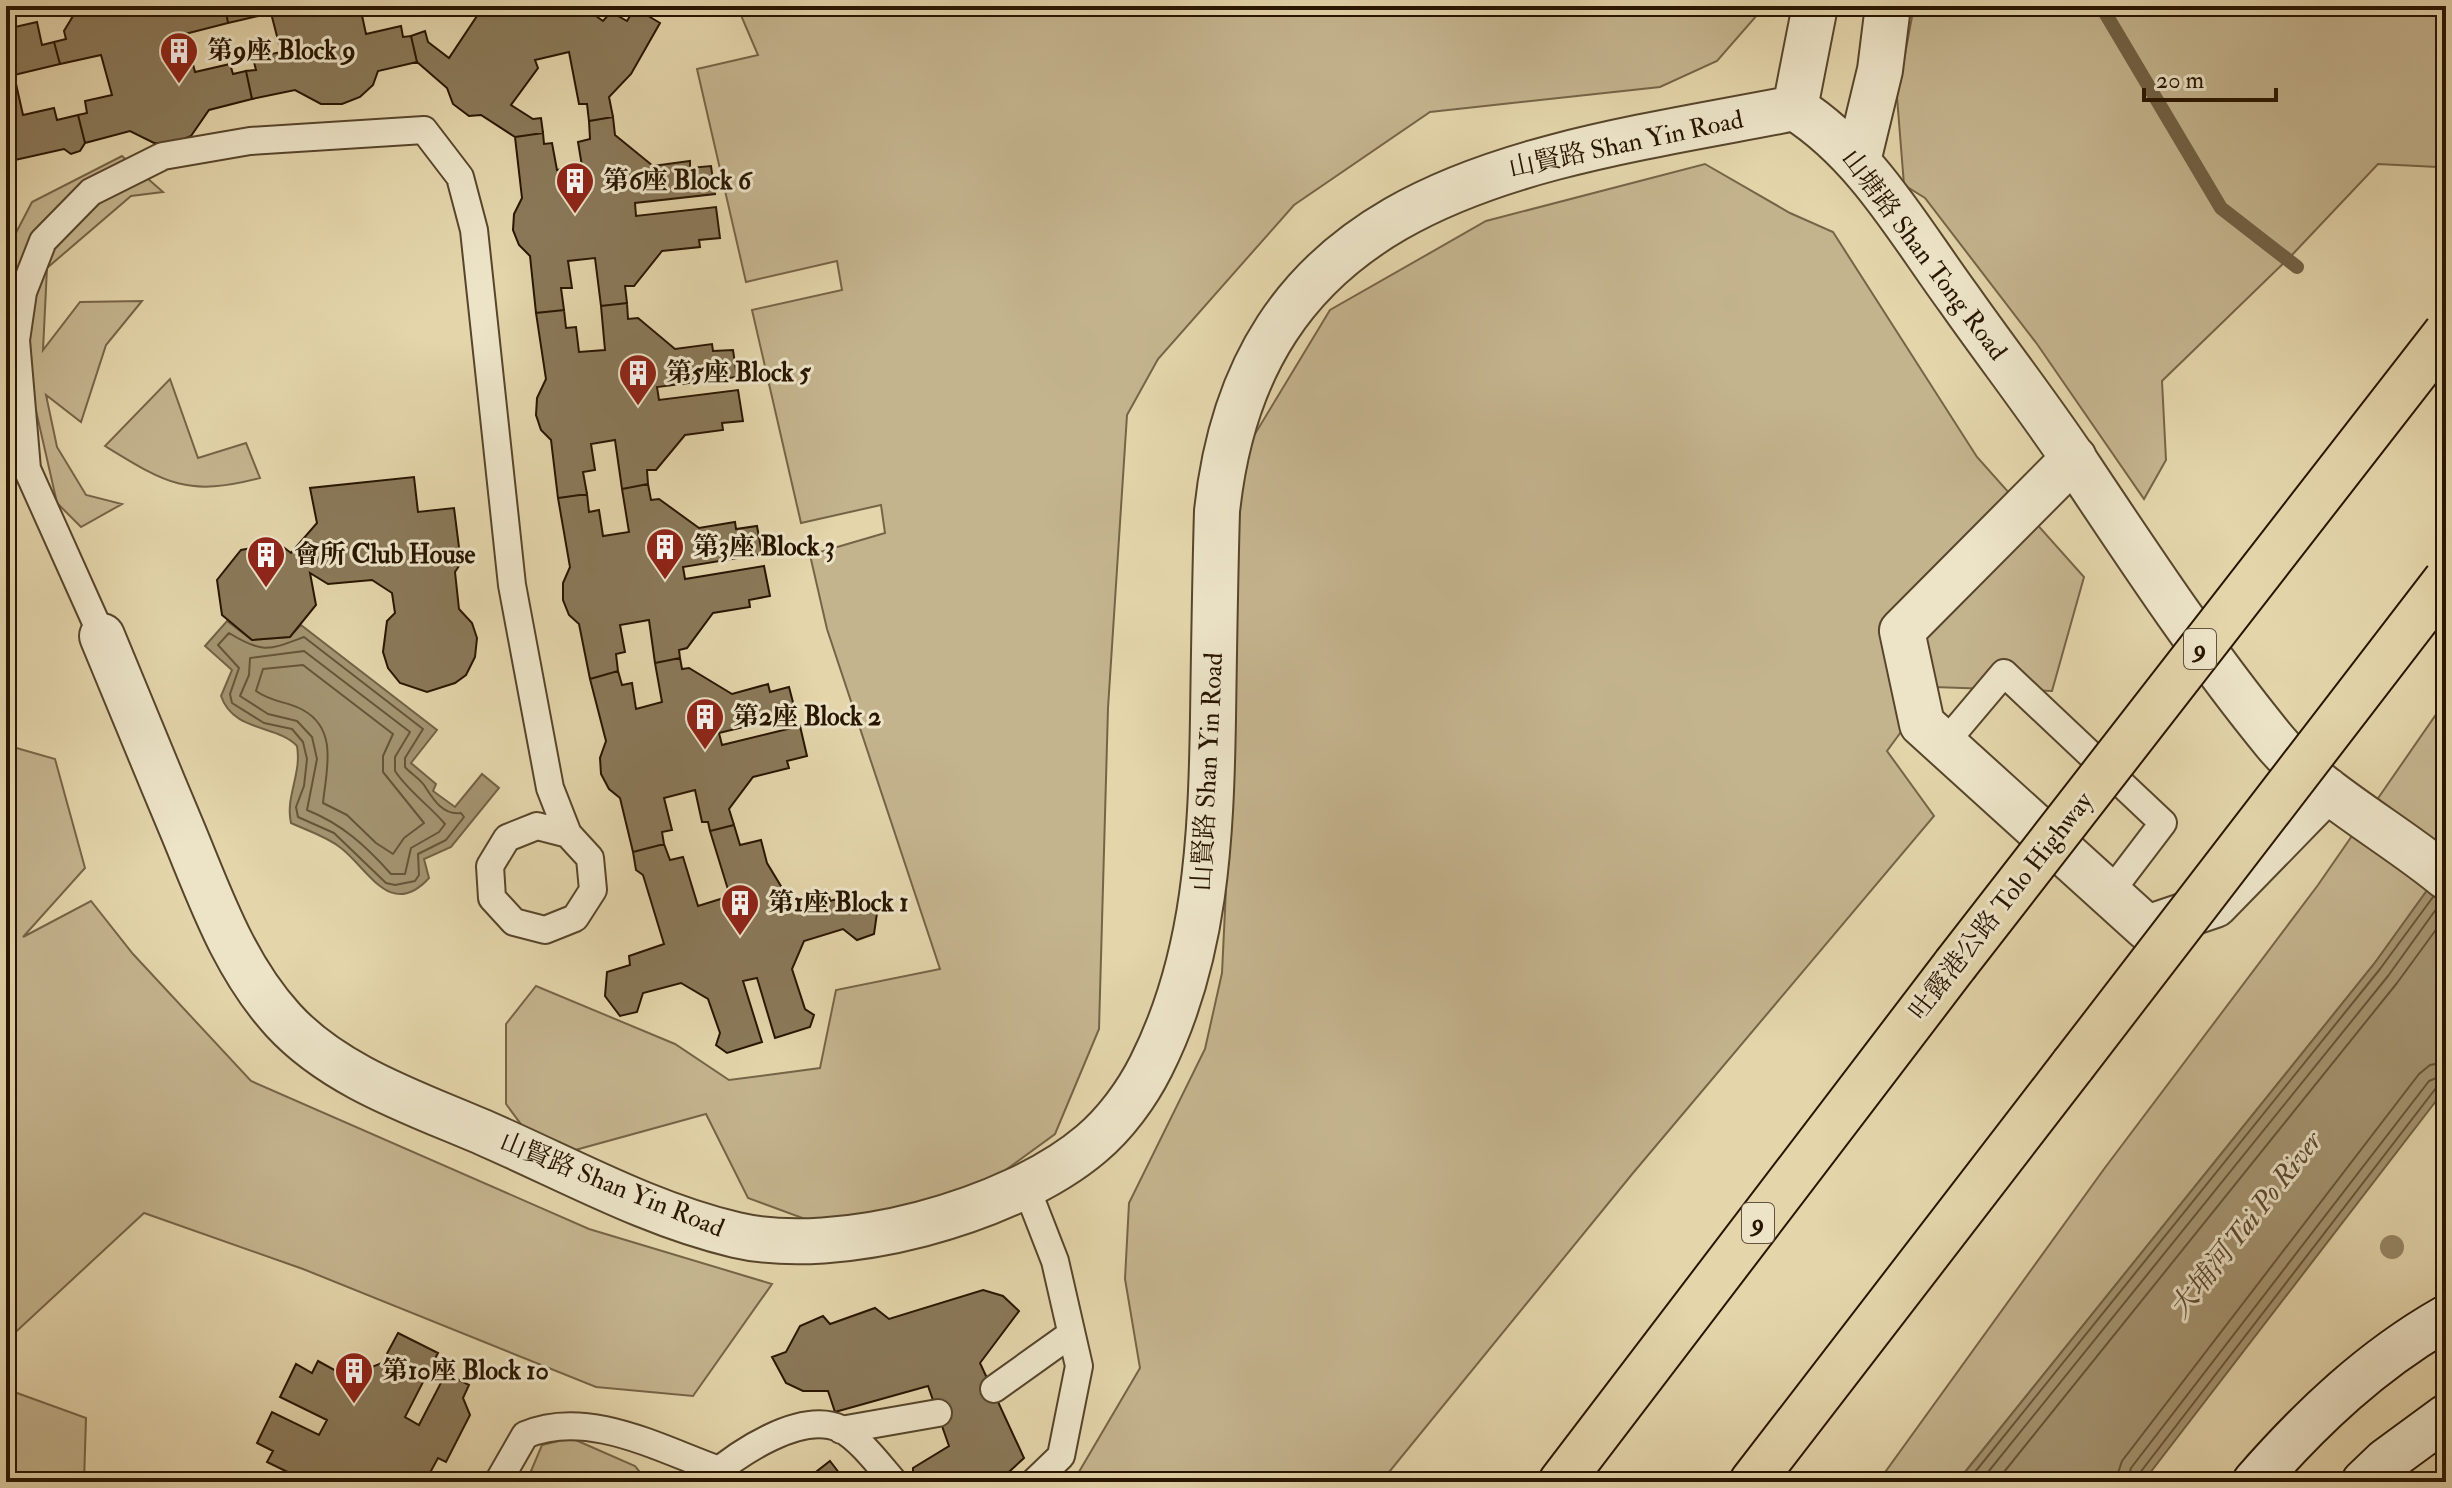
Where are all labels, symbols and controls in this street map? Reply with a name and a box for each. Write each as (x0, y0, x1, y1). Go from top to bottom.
building icon: 第9座 Block 9 (158, 30, 200, 85)
place label: 第9座 Block 9 (207, 35, 356, 67)
scale bar (2144, 52, 2276, 102)
text: 20 m (2156, 65, 2205, 96)
street label: 山賢路 Shan Yin Road (1506, 103, 1746, 184)
street label: 山塘路 Shan Tong Road (1834, 143, 2014, 367)
building icon: 第6座 Block 6 (554, 160, 596, 215)
place label: 第6座 Block 6 (603, 165, 753, 197)
building icon: 第5座 Block 5 (617, 352, 659, 407)
place label: 第5座 Block 5 (666, 357, 811, 389)
building icon: 第3座 Block 3 (644, 526, 686, 581)
place label: 第3座 Block 3 (693, 531, 835, 563)
building icon: 會所 Club House (245, 534, 287, 589)
place label: 會所 Club House (294, 539, 476, 571)
road number: 9 (2184, 629, 2216, 669)
street label: 山賢路 Shan Yin Road (1186, 652, 1230, 892)
building icon: 第2座 Block 2 (684, 696, 726, 751)
place label: 第2座 Block 2 (733, 701, 881, 733)
street label: 吐露港公路 Tolo Highway (1902, 785, 2100, 1026)
building icon: 第1座 Block 1 (719, 882, 761, 937)
place label: 第1座 Block 1 (768, 887, 908, 919)
water label: 大埔河 Tai Po River (2162, 1123, 2331, 1325)
street label: 山賢路 Shan Yin Road (495, 1125, 729, 1245)
road number: 9 (1742, 1203, 1774, 1243)
building icon: 第10座 Block 10 (333, 1350, 375, 1405)
place label: 第10座 Block 10 (382, 1355, 549, 1387)

